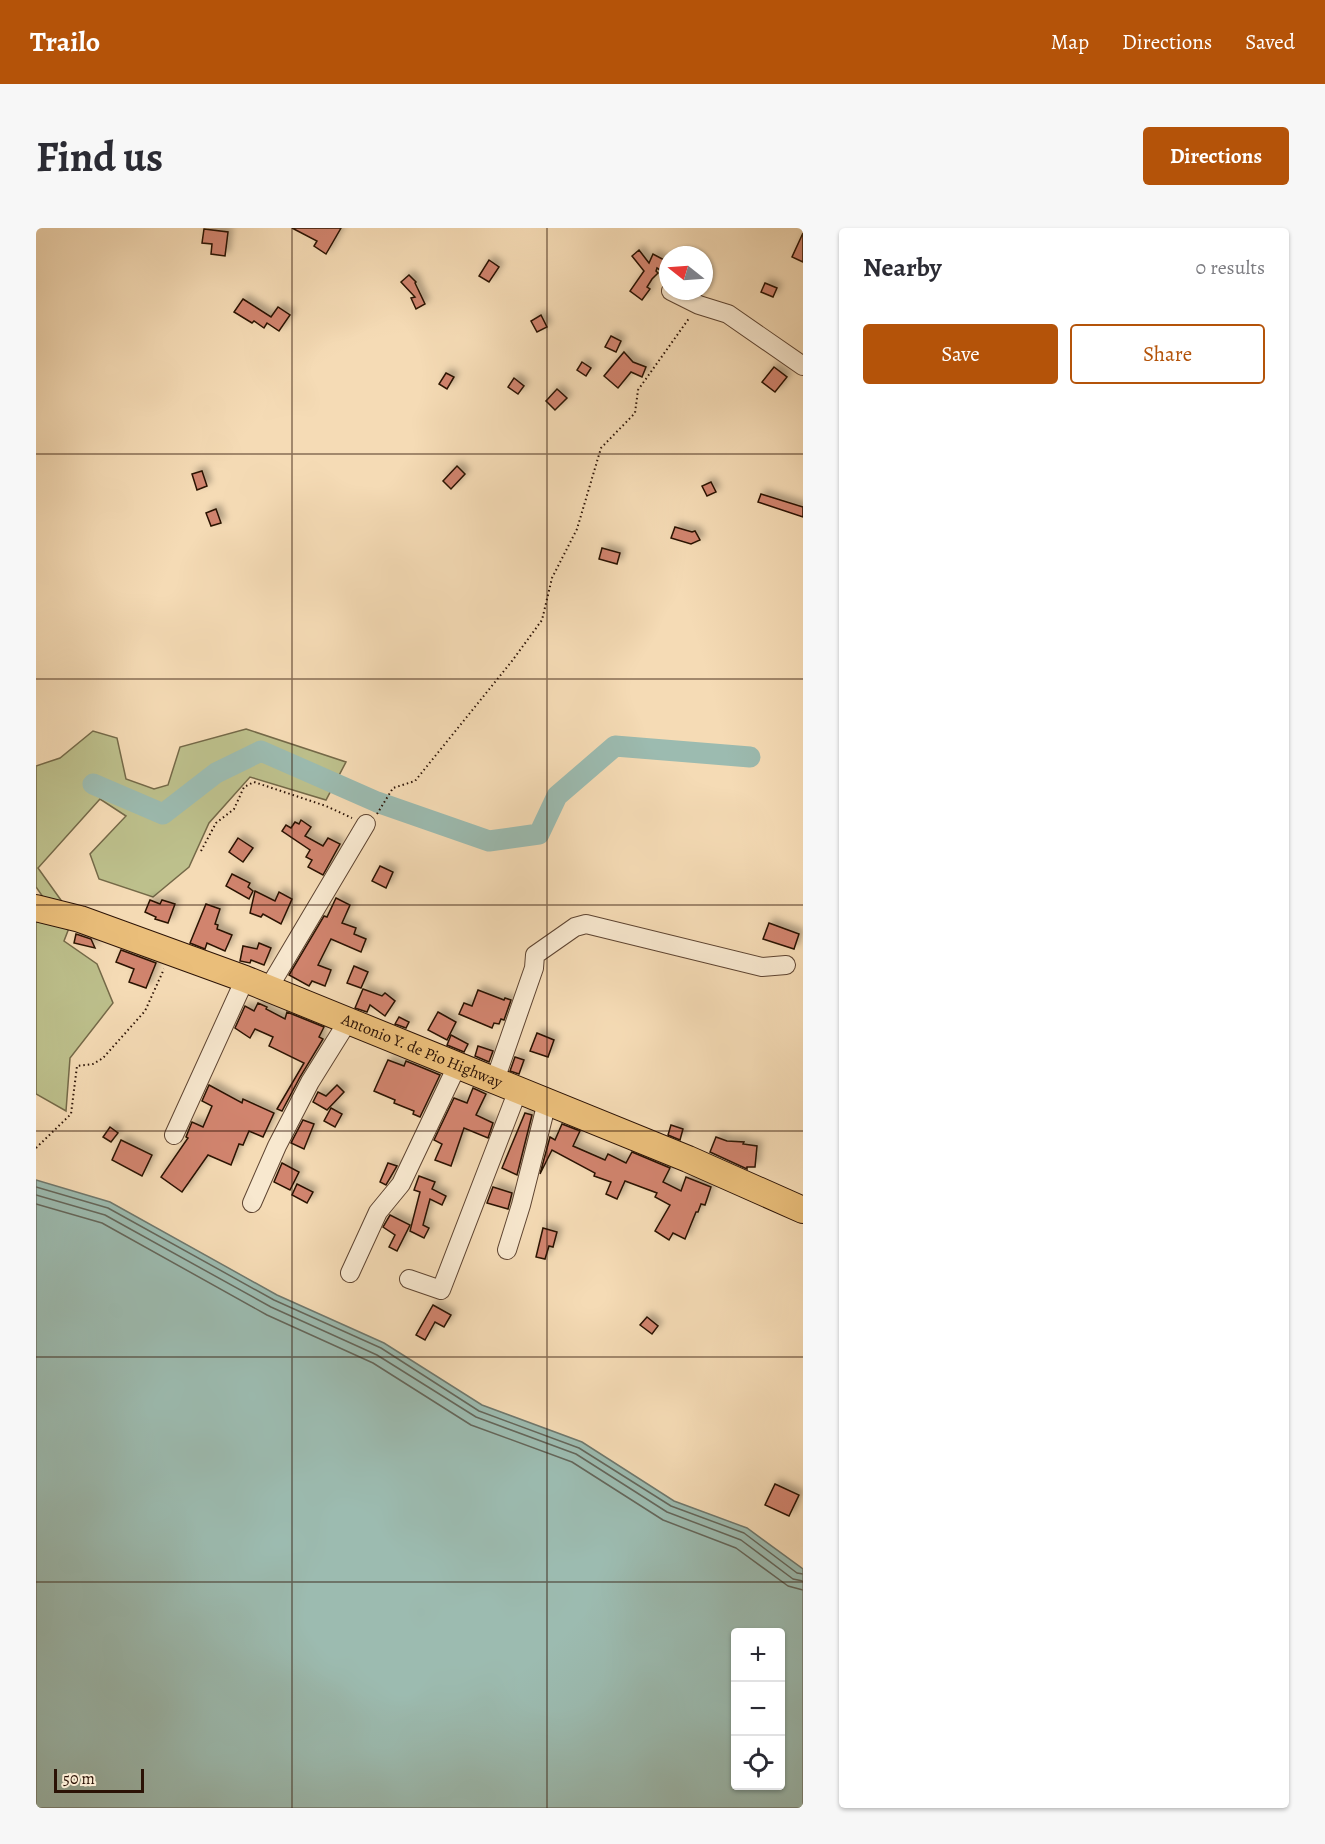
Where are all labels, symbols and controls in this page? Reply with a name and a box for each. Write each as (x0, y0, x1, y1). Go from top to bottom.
text: Trailo (30, 23, 100, 61)
text: Map (1051, 28, 1089, 56)
text: Directions (1122, 28, 1212, 56)
text: Saved (1245, 28, 1295, 56)
button: Directions (1143, 127, 1289, 185)
text: Find us (36, 128, 163, 185)
north arrow (659, 246, 713, 300)
text: Nearby (863, 250, 942, 285)
text: 0 results (1196, 254, 1265, 281)
button: Save (863, 324, 1058, 384)
button: Share (1070, 324, 1265, 384)
street label: Antonio Y. de Pio Highway (337, 1008, 507, 1094)
map controls (731, 1628, 785, 1790)
button: + (731, 1628, 785, 1682)
button: − (731, 1682, 785, 1736)
button: locate (731, 1736, 785, 1790)
scale bar (54, 1766, 144, 1794)
text: 50 m (63, 1768, 95, 1790)

